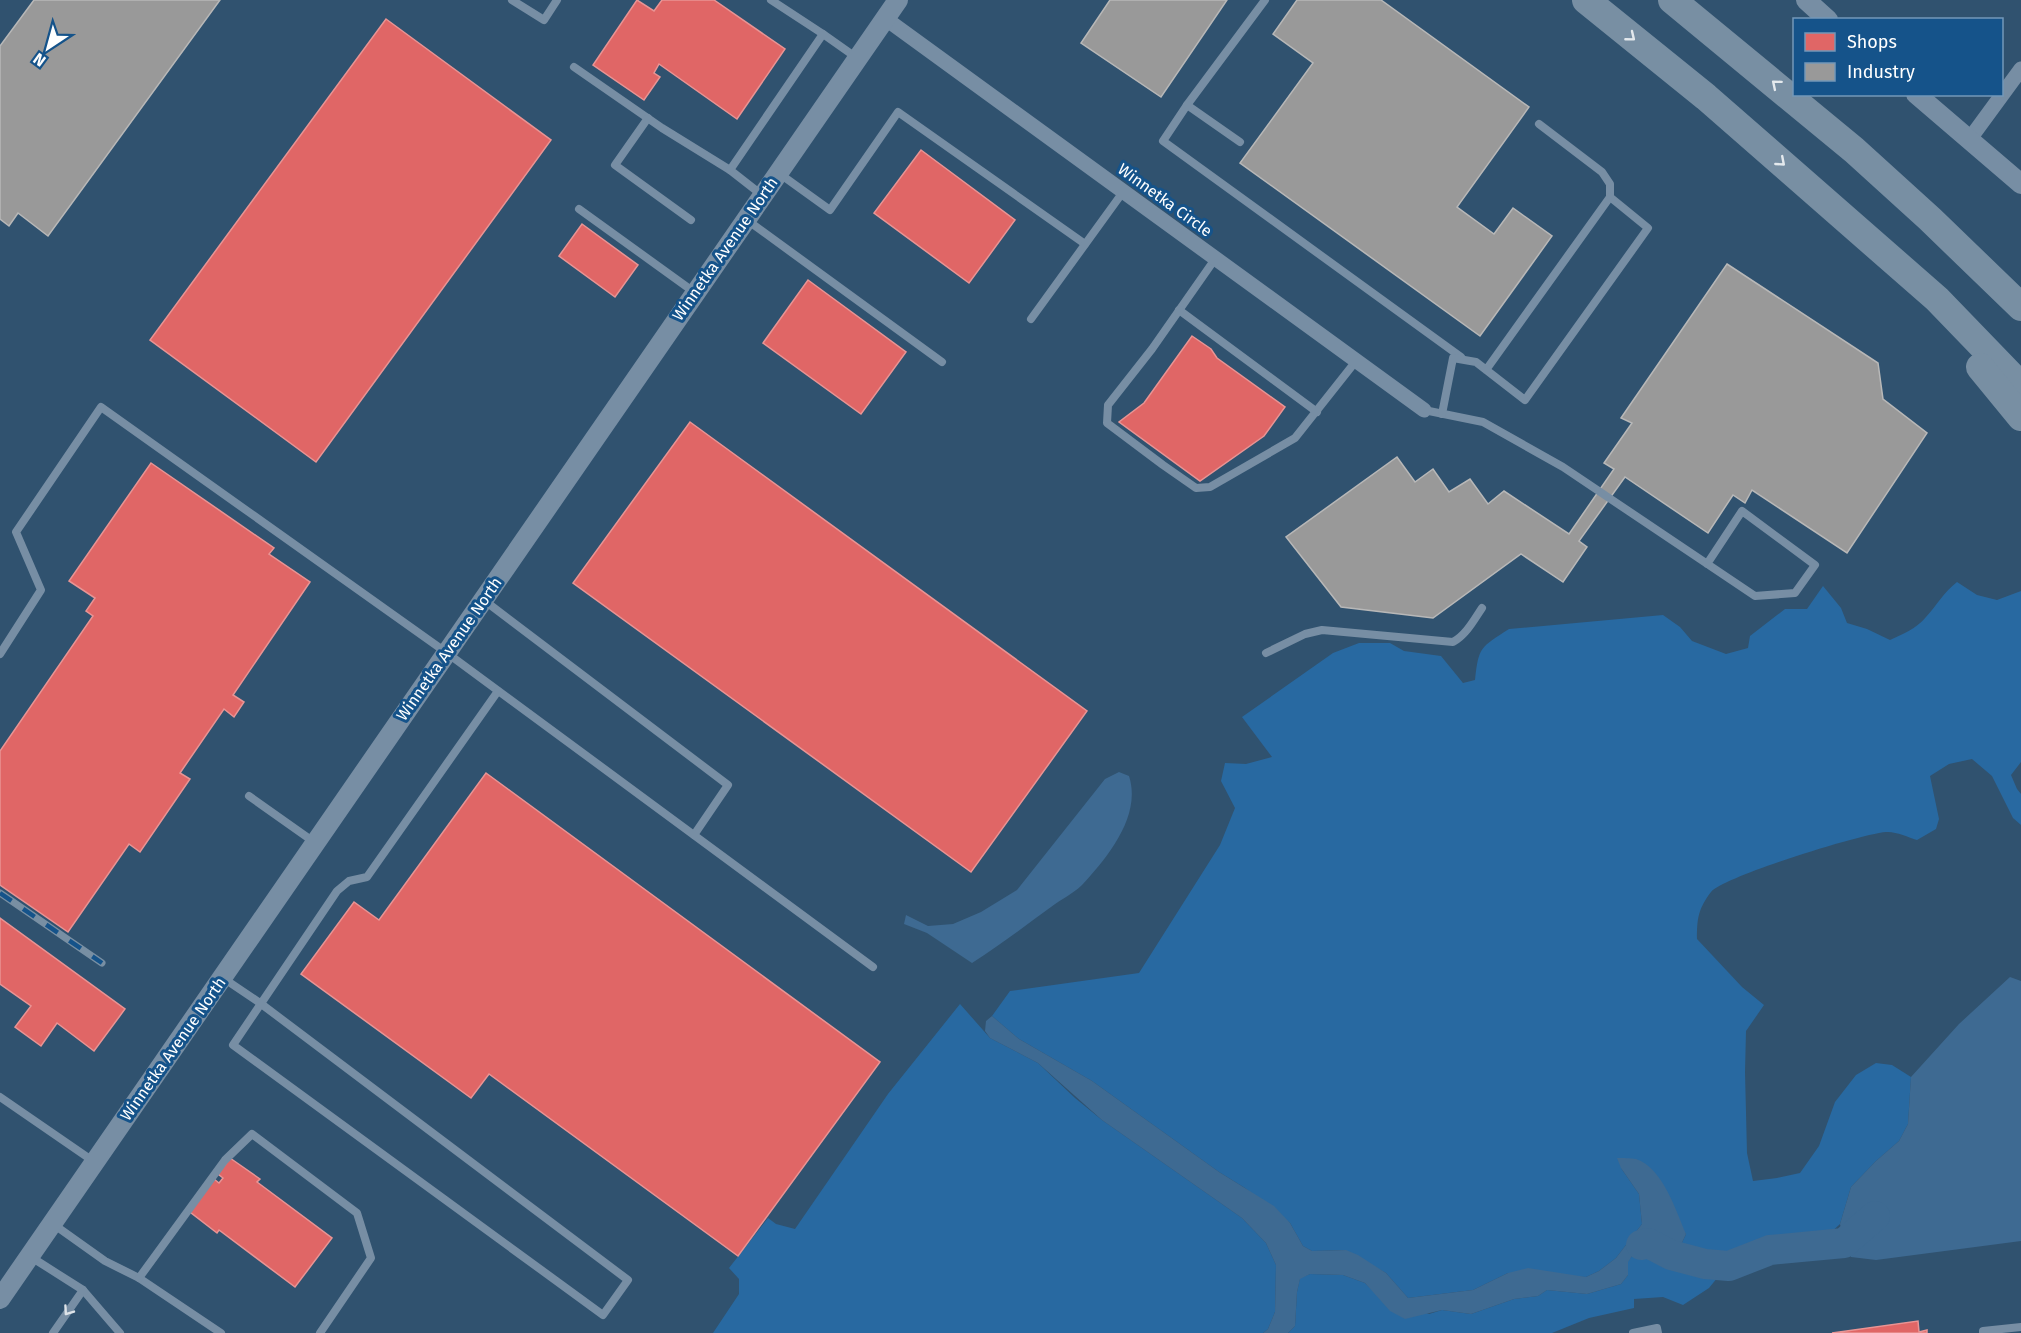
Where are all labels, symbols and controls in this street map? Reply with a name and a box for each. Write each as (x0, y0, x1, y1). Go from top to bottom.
north arrow (18, 18, 78, 78)
legend (1793, 18, 2003, 96)
one-way arrow (1625, 29, 1636, 40)
text: Shops (1847, 31, 1897, 53)
text: N (30, 49, 49, 71)
text: Industry (1847, 61, 1915, 83)
one-way arrow (1771, 81, 1782, 92)
one-way arrow (1774, 155, 1785, 166)
street label: Winnetka Circle (1114, 159, 1216, 241)
street label: Winnetka Avenue North (668, 174, 782, 324)
street label: Winnetka Avenue North (392, 574, 506, 724)
street label: Winnetka Avenue North (116, 974, 230, 1124)
one-way arrow (64, 1305, 75, 1316)

